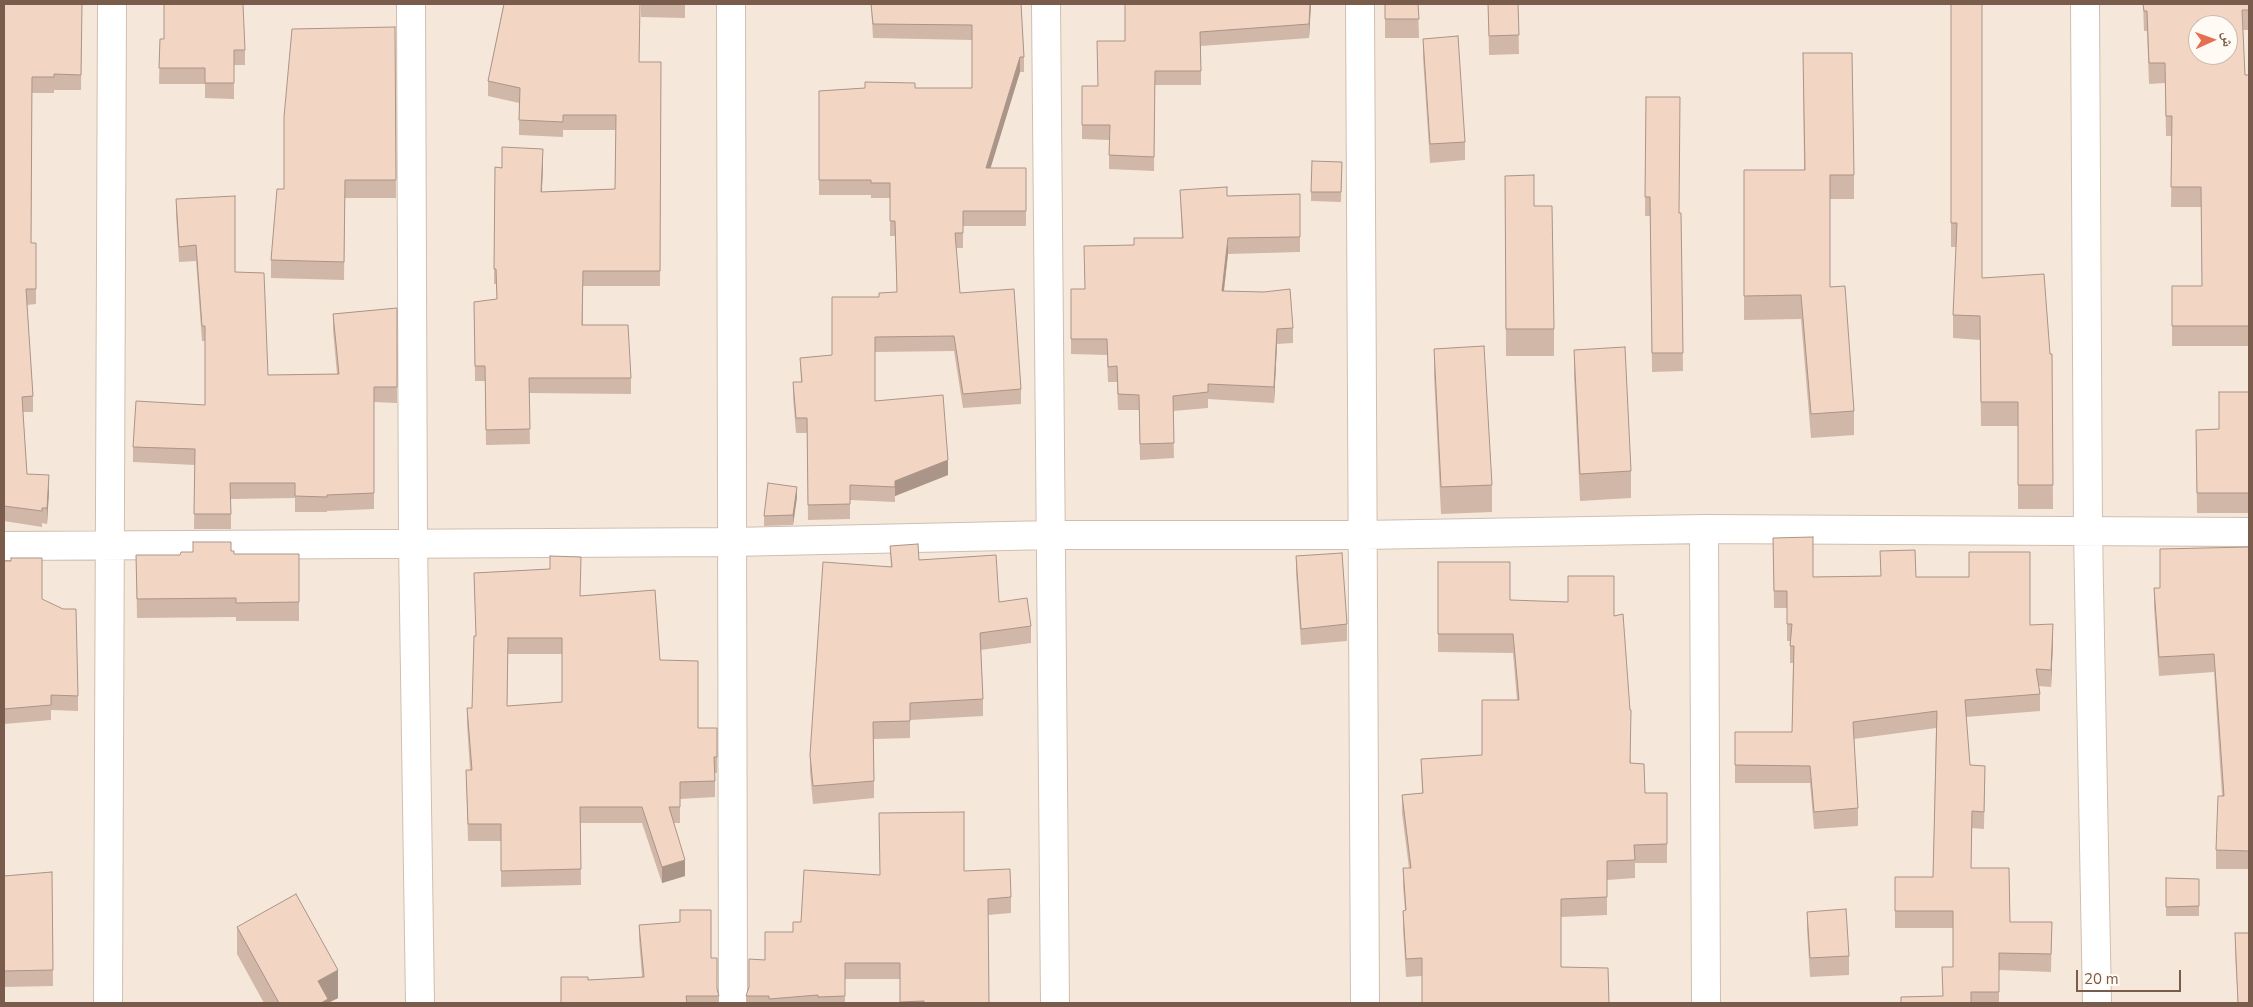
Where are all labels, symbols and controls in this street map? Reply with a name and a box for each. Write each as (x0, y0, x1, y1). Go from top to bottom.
north arrow (2188, 15, 2238, 65)
text: ش (2218, 32, 2237, 47)
scale bar (2078, 960, 2183, 992)
text: 20 m (2084, 969, 2119, 989)

